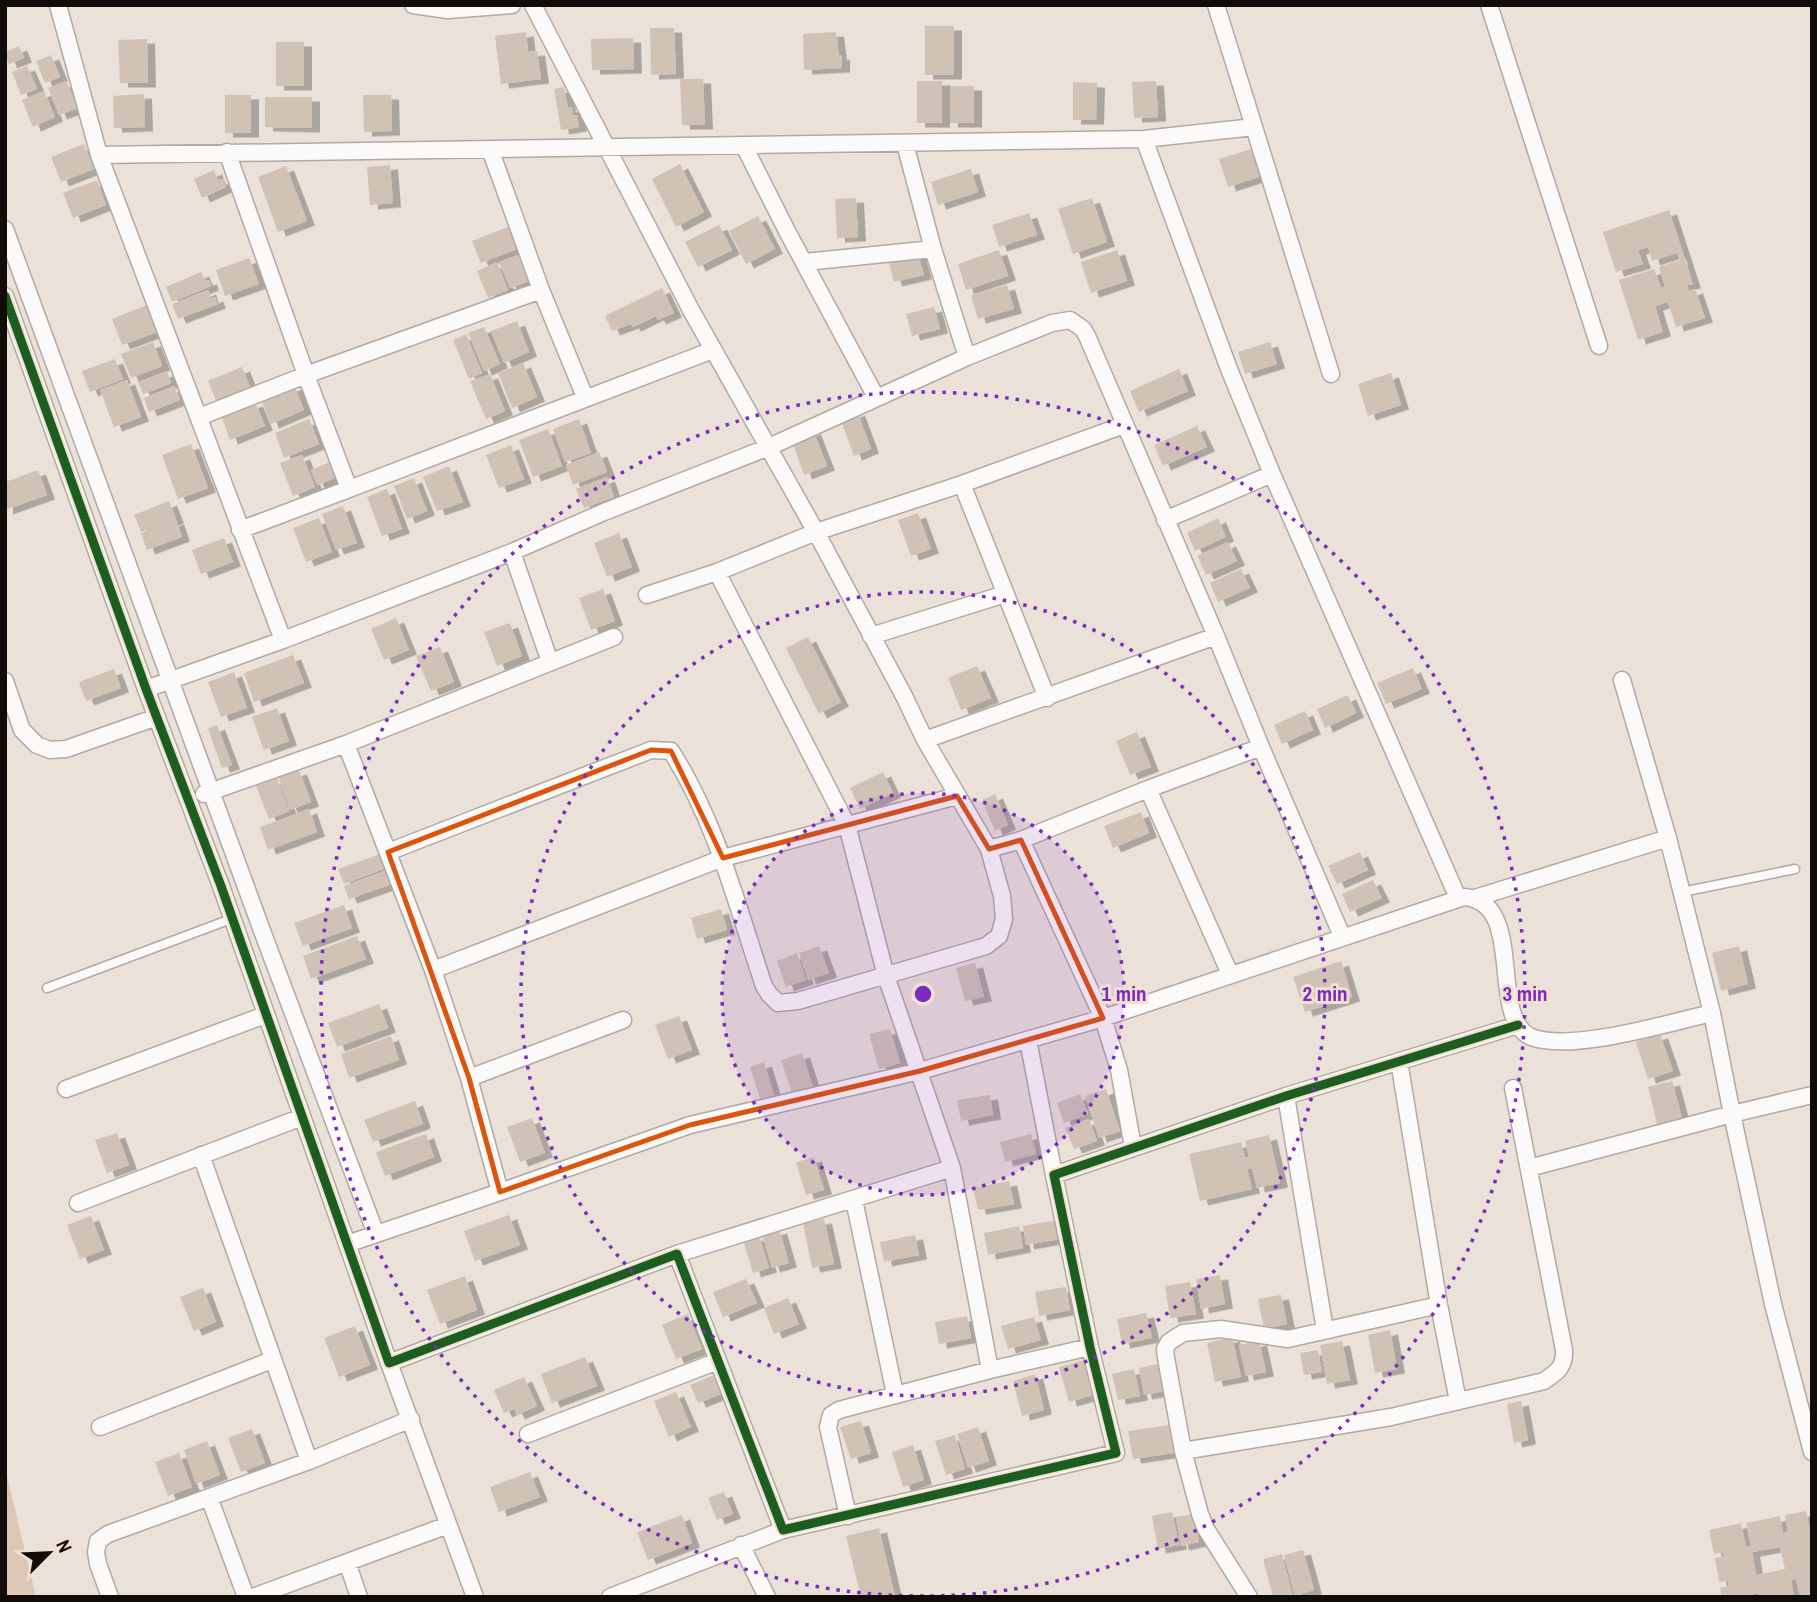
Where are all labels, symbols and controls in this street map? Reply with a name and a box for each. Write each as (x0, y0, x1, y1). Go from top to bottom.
text: 1 min (1102, 979, 1146, 1008)
text: 2 min (1303, 979, 1347, 1008)
text: 3 min (1503, 979, 1547, 1008)
centre of rings (911, 982, 935, 1006)
north arrow (14, 1518, 84, 1588)
text: N (50, 1536, 79, 1557)

